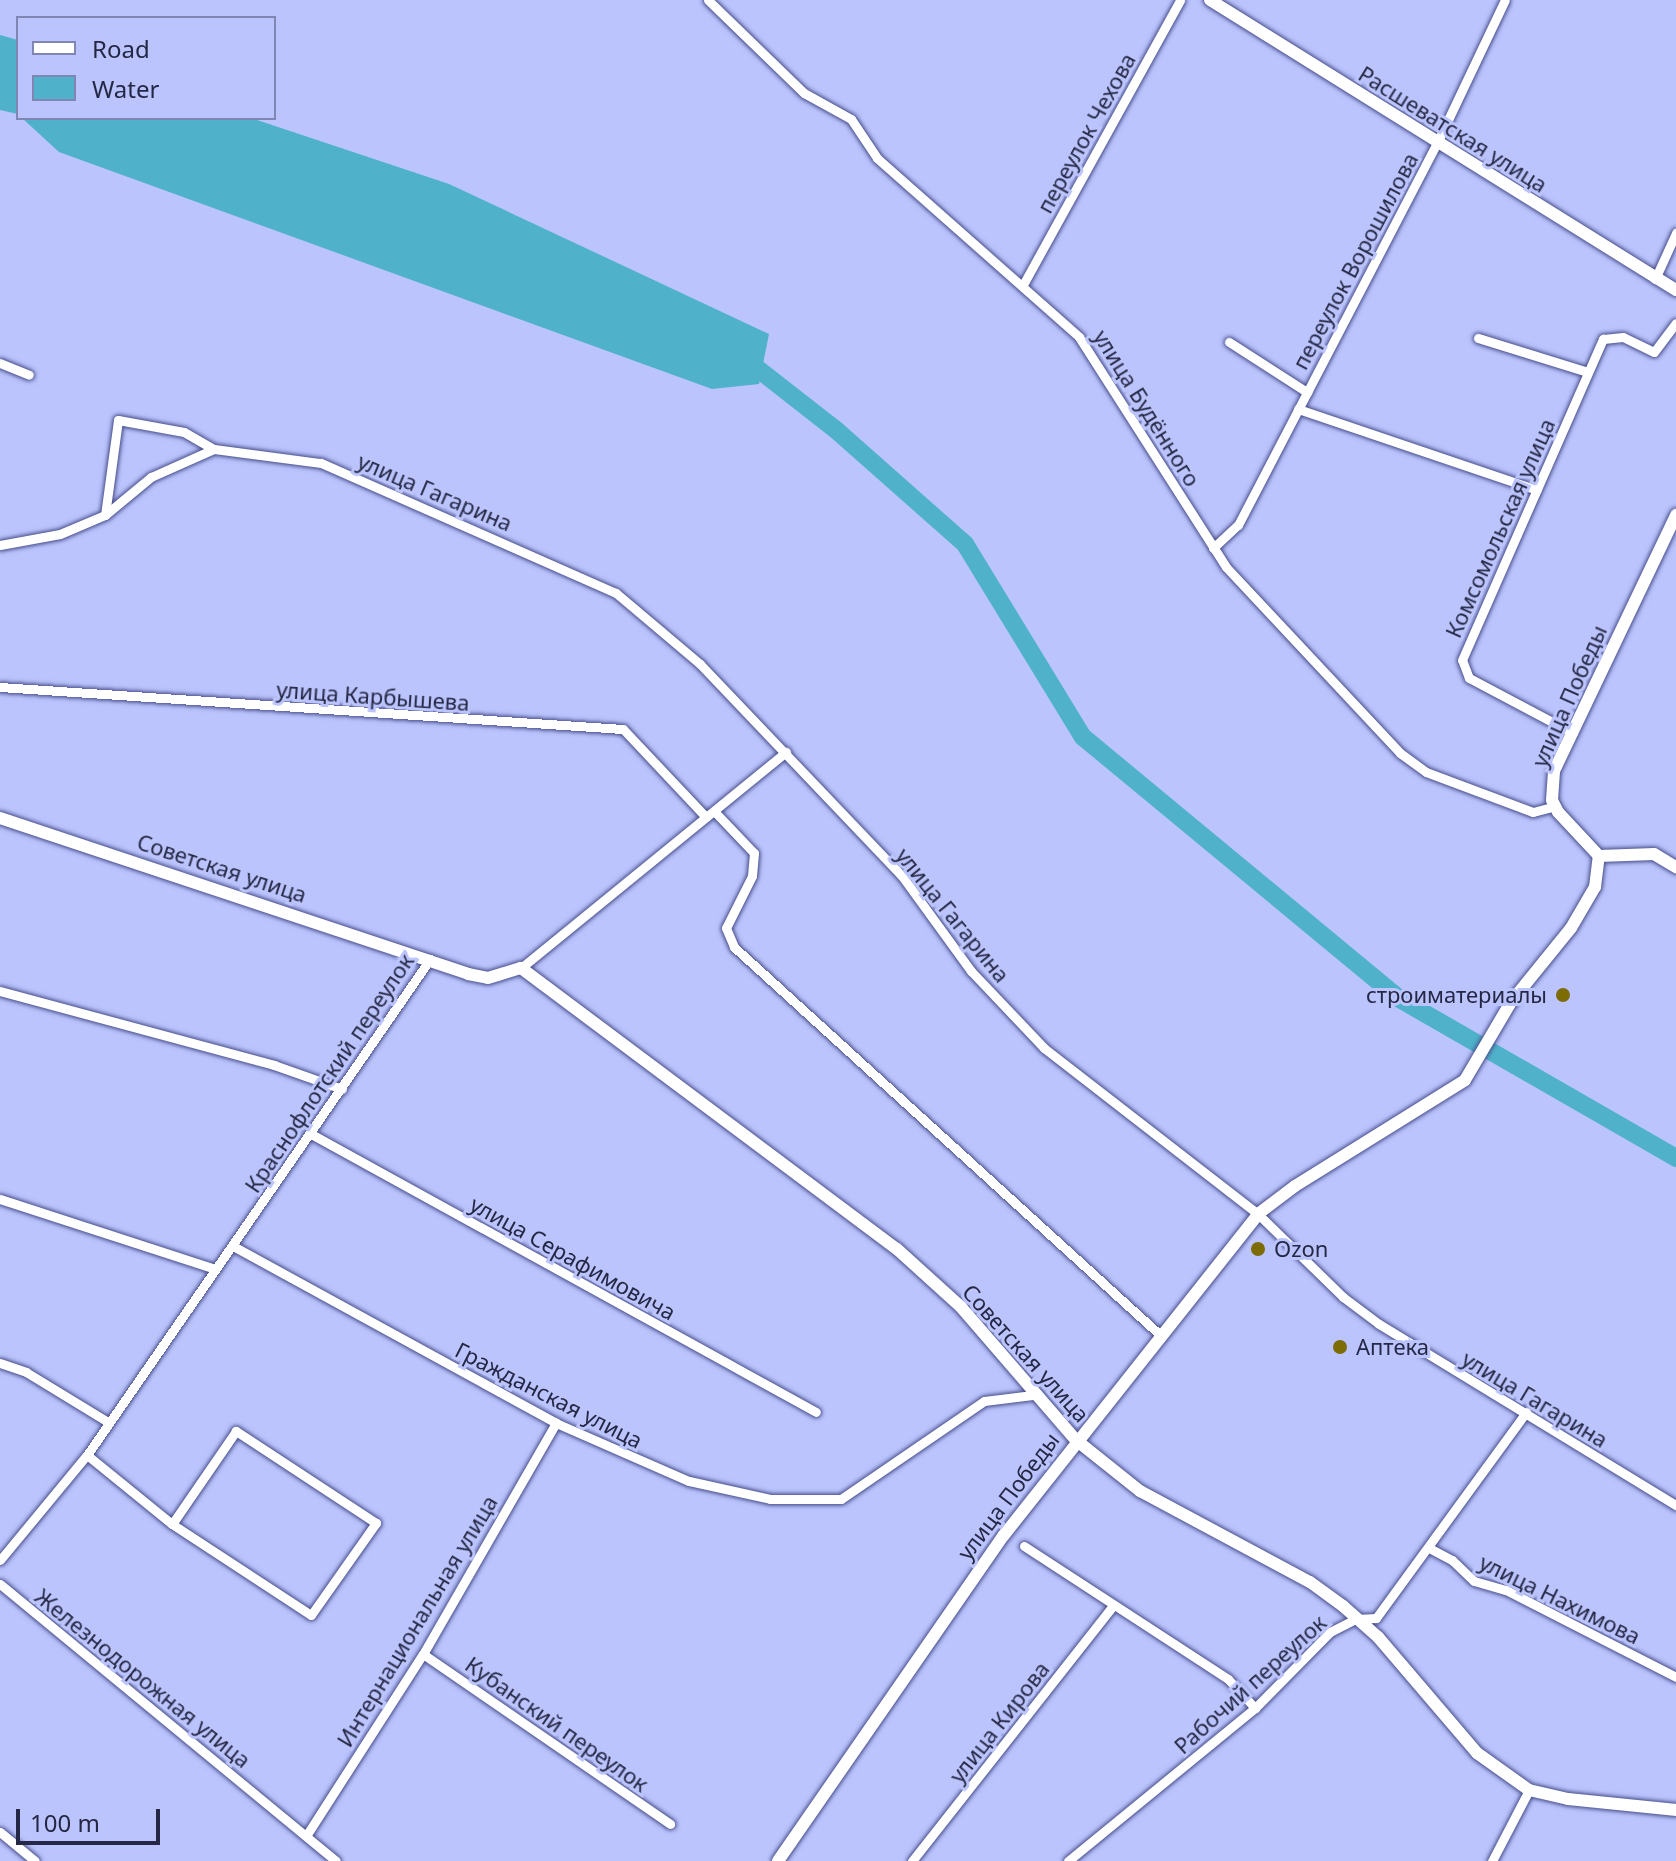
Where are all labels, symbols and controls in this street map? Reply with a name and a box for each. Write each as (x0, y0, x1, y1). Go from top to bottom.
legend (16, 16, 276, 120)
text: Road (92, 32, 150, 65)
street label: переулок Чехова (1031, 48, 1141, 218)
street label: Расшеватская улица (1354, 60, 1552, 198)
text: Water (92, 72, 159, 105)
street label: переулок Ворошилова (1287, 148, 1423, 374)
street label: улица Будённого (1088, 325, 1206, 491)
street label: Комсомольская улица (1440, 414, 1560, 642)
street label: улица Гагарина (354, 448, 516, 536)
street label: улица Победы (1526, 621, 1612, 771)
street label: улица Карбышева (276, 676, 470, 716)
street label: Советская улица (134, 828, 310, 908)
street label: улица Гагарина (891, 842, 1015, 988)
street label: Краснофлотский переулок (239, 949, 419, 1197)
place label: строиматериалы (1366, 982, 1547, 1008)
marker: строиматериалы (1554, 986, 1572, 1004)
street label: улица Серафимовича (466, 1190, 680, 1326)
place label: Ozon (1274, 1236, 1328, 1262)
marker: Ozon (1249, 1240, 1267, 1258)
street label: Советская улица (957, 1279, 1095, 1427)
place label: Аптека (1356, 1334, 1429, 1360)
street label: Гражданская улица (451, 1336, 647, 1454)
marker: Аптека (1331, 1338, 1349, 1356)
street label: улица Гагарина (1457, 1345, 1613, 1453)
street label: улица Победы (952, 1427, 1064, 1565)
street label: Интернациональная улица (331, 1490, 503, 1752)
street label: улица Нахимова (1475, 1549, 1645, 1649)
street label: Железнодорожная улица (30, 1583, 256, 1773)
street label: Рабочий переулок (1169, 1609, 1331, 1759)
street label: Кубанский переулок (460, 1651, 654, 1797)
street label: улица Кирова (943, 1656, 1055, 1788)
scale bar (20, 1793, 164, 1843)
text: 100 m (30, 1806, 100, 1839)

